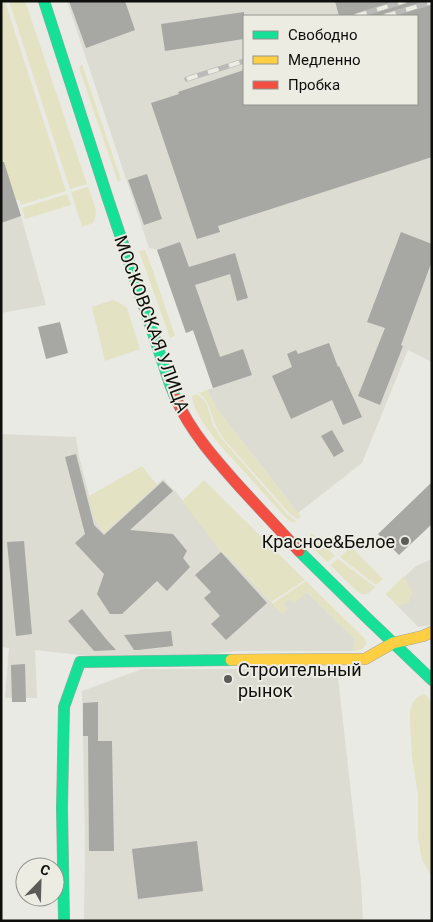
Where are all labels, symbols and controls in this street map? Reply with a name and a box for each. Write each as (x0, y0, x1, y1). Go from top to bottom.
legend (243, 15, 418, 105)
text: Свободно (288, 26, 357, 44)
text: Медленно (288, 51, 361, 69)
text: Пробка (288, 76, 340, 94)
street label: МОСКОВСКАЯ УЛИЦА (110, 232, 194, 416)
place label: Красное&Белое (262, 531, 395, 552)
marker: Красное&Белое (399, 535, 411, 547)
place label: Строительный рынок (238, 659, 362, 701)
marker: Строительный рынок (222, 673, 234, 685)
north arrow (15, 857, 65, 907)
text: С (38, 861, 52, 879)

